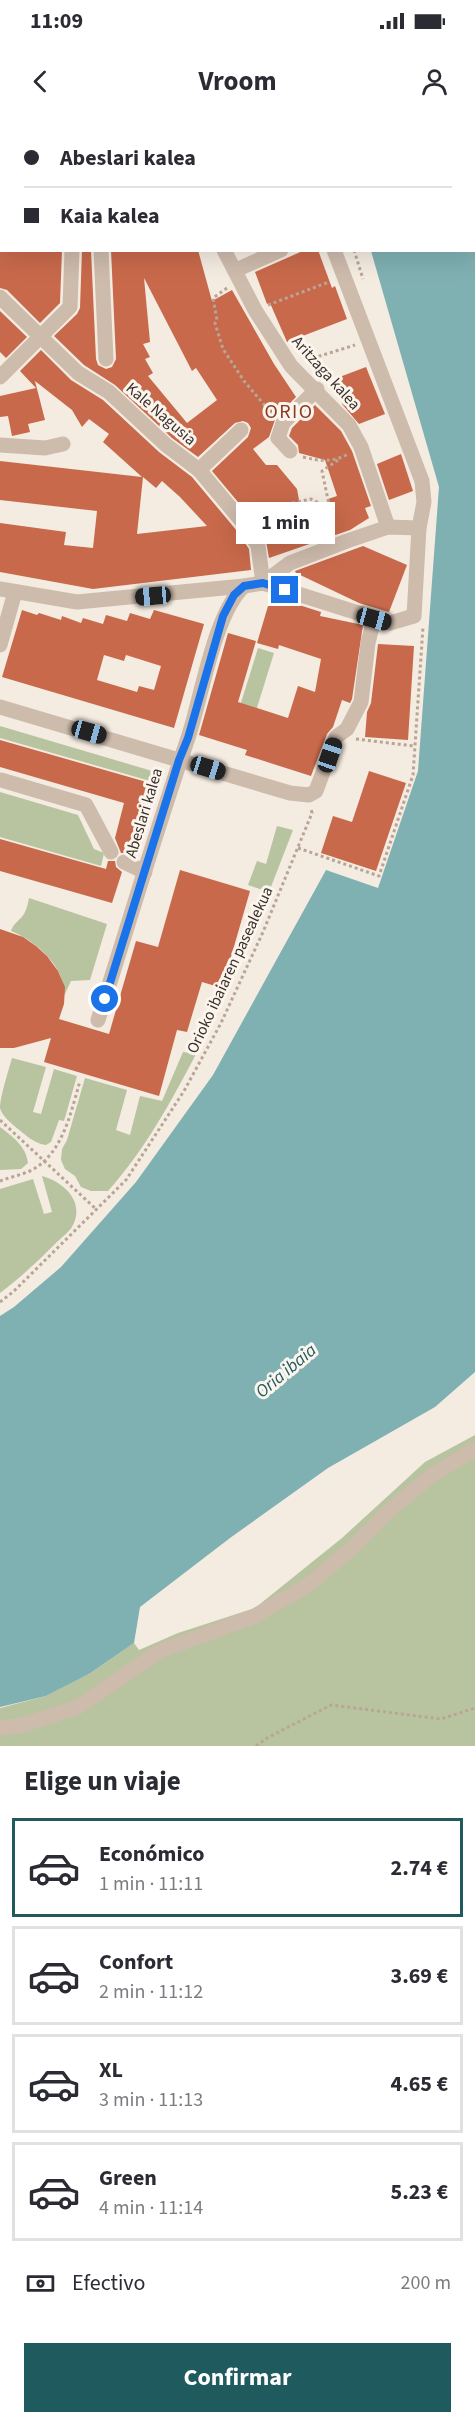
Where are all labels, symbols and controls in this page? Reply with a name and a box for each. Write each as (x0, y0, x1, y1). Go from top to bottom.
text: 11:09 (30, 5, 83, 37)
text: Vroom (198, 62, 277, 101)
icon: back (24, 65, 57, 98)
icon: person (418, 65, 451, 98)
text: Abeslari kalea (60, 142, 196, 174)
text: Kaia kalea (60, 200, 160, 232)
street label: Aritzaga kalea (287, 331, 365, 415)
street label: Kale Nagusia (121, 377, 201, 451)
district label: ORIO (264, 398, 314, 426)
callout: 1 min (236, 503, 334, 545)
text: 1 min (261, 509, 310, 537)
route end (271, 576, 298, 603)
car (134, 585, 172, 607)
car (354, 606, 394, 632)
car (69, 718, 109, 746)
car (316, 735, 344, 775)
car (188, 754, 228, 782)
street label: Abeslari kalea (120, 765, 168, 861)
street label: Orioko ibaiaren pasealekua (182, 883, 278, 1057)
route start (91, 985, 118, 1012)
water label: Oria ibaia (250, 1338, 322, 1404)
text: Elige un viaje (24, 1762, 181, 1801)
text: Económico (99, 1838, 204, 1870)
icon: car (27, 1841, 81, 1895)
text: 2.74 € (391, 1852, 448, 1884)
text: 1 min · 11:11 (99, 1870, 203, 1898)
text: Confort (99, 1946, 173, 1978)
icon: car (27, 1949, 81, 2003)
text: 3.69 € (391, 1960, 448, 1992)
text: 2 min · 11:12 (99, 1978, 203, 2006)
text: XL (99, 2054, 123, 2086)
icon: car (27, 2057, 81, 2111)
text: 4.65 € (391, 2068, 448, 2100)
text: 3 min · 11:13 (99, 2086, 203, 2114)
text: Green (99, 2162, 157, 2194)
icon: car (27, 2165, 81, 2219)
text: 5.23 € (391, 2176, 448, 2208)
text: 4 min · 11:14 (99, 2194, 203, 2222)
icon: cash (24, 2267, 57, 2300)
text: Efectivo (72, 2267, 146, 2299)
text: 200 m (401, 2269, 451, 2297)
button: Confirmar (24, 2343, 451, 2412)

